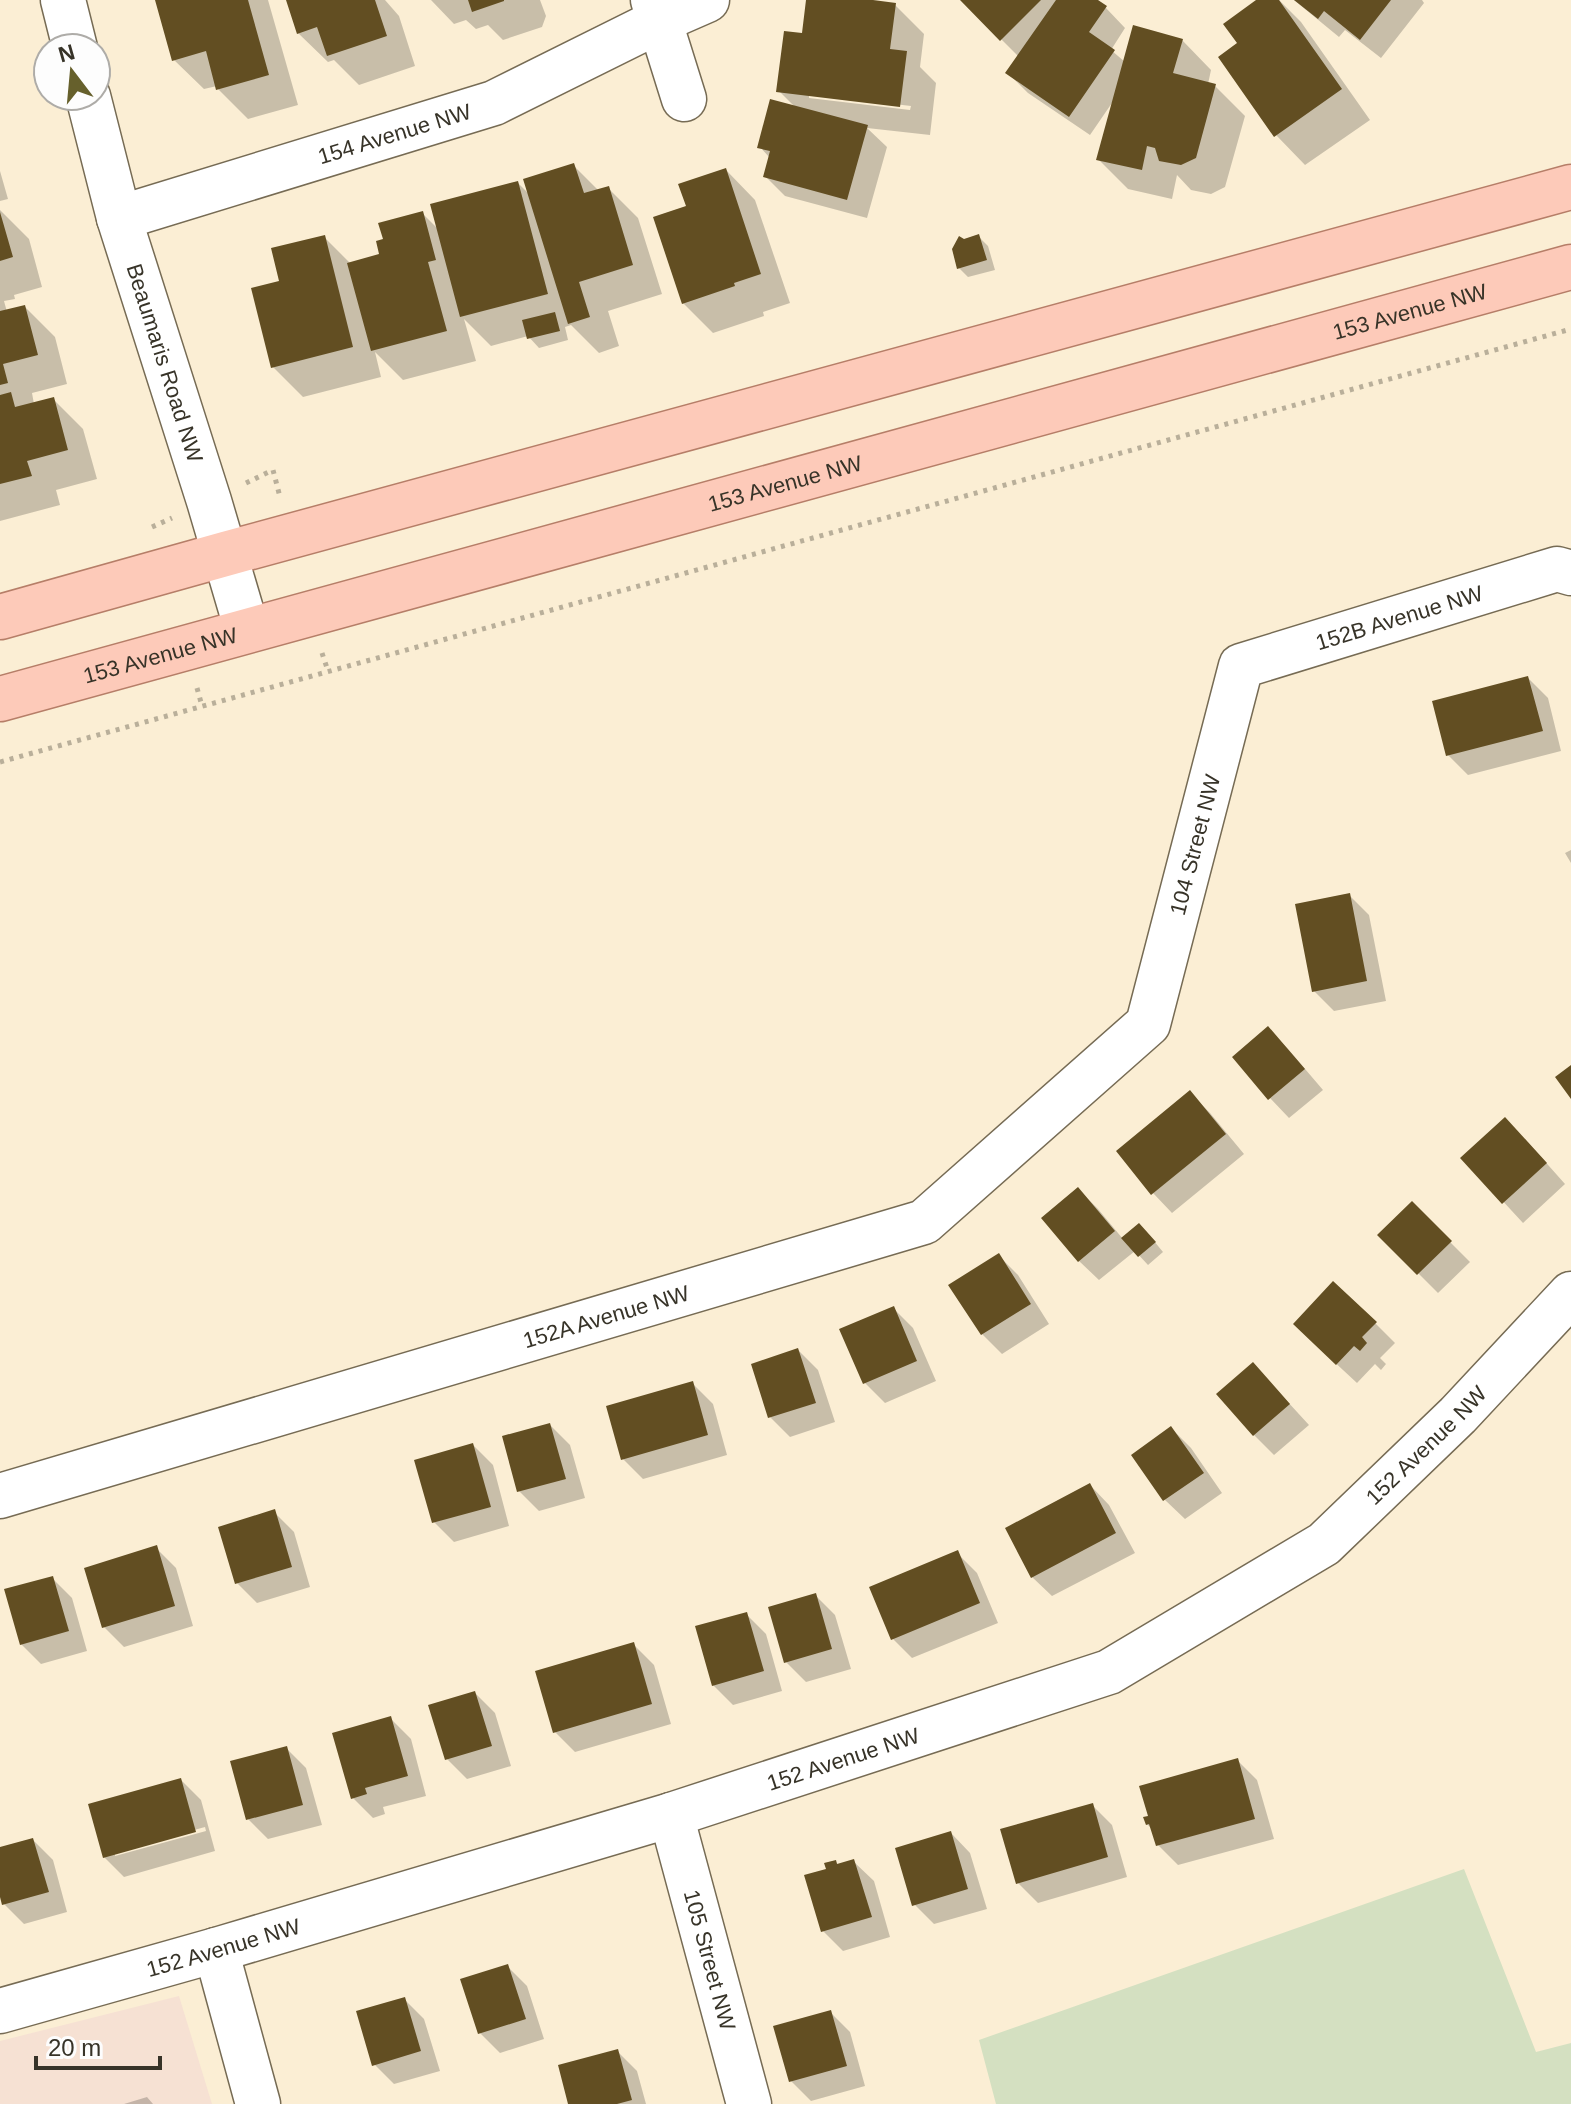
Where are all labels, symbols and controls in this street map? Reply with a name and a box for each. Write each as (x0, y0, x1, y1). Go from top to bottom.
north arrow (32, 32, 112, 112)
text: N (56, 39, 78, 67)
street label: 154 Avenue NW (315, 98, 474, 169)
street label: Beaumaris Road NW (122, 261, 208, 466)
street label: 153 Avenue NW (1330, 278, 1490, 344)
street label: 153 Avenue NW (705, 450, 865, 516)
street label: 152B Avenue NW (1313, 580, 1486, 655)
street label: 153 Avenue NW (80, 622, 240, 688)
street label: 104 Street NW (1164, 771, 1225, 918)
street label: 152A Avenue NW (520, 1280, 692, 1353)
street label: 152 Avenue NW (1360, 1380, 1491, 1510)
street label: 152 Avenue NW (764, 1722, 923, 1795)
street label: 105 Street NW (679, 1887, 741, 2033)
street label: 152 Avenue NW (143, 1913, 303, 1982)
scale bar (36, 2020, 160, 2070)
text: 20 m (48, 2034, 101, 2061)

